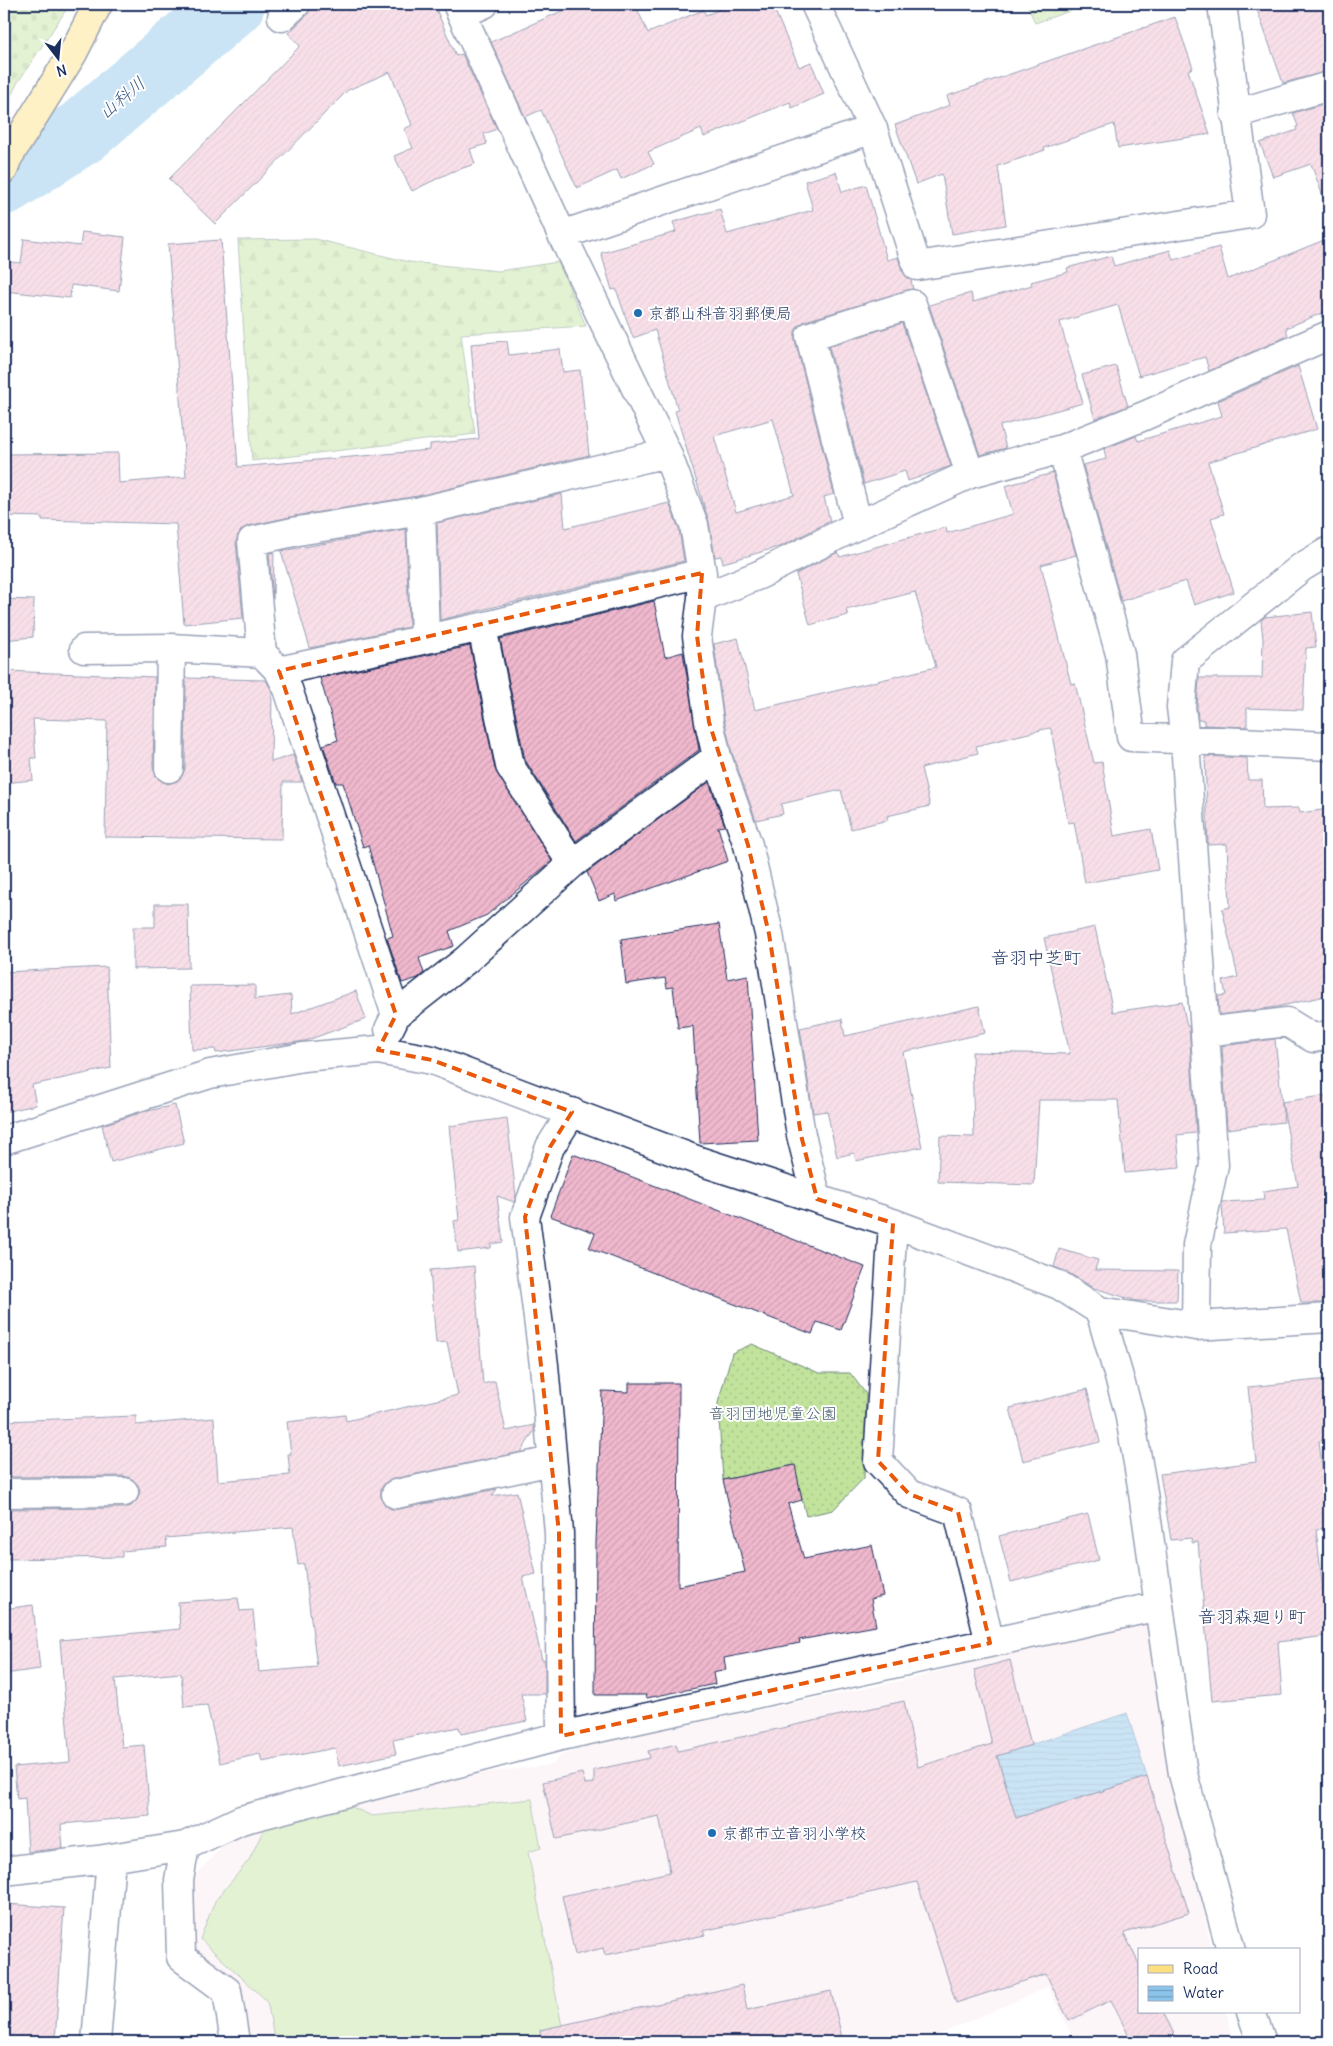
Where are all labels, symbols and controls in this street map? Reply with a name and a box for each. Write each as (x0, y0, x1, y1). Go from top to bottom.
north arrow (32, 32, 82, 82)
text: N (54, 61, 69, 80)
water label: 山科川 (94, 71, 150, 124)
place label: 京都山科音羽郵便局 (648, 303, 792, 323)
marker: 京都山科音羽郵便局 (632, 307, 644, 319)
district label: 音羽中芝町 (991, 946, 1081, 969)
park label: 音羽団地児童公園 (709, 1403, 837, 1423)
district label: 音羽森廻り町 (1198, 1605, 1306, 1628)
place label: 京都市立音羽小学校 (722, 1823, 866, 1843)
marker: 京都市立音羽小学校 (706, 1827, 718, 1839)
legend (1138, 1948, 1300, 2014)
text: Road (1183, 1959, 1218, 1978)
text: Water (1183, 1983, 1224, 2002)

